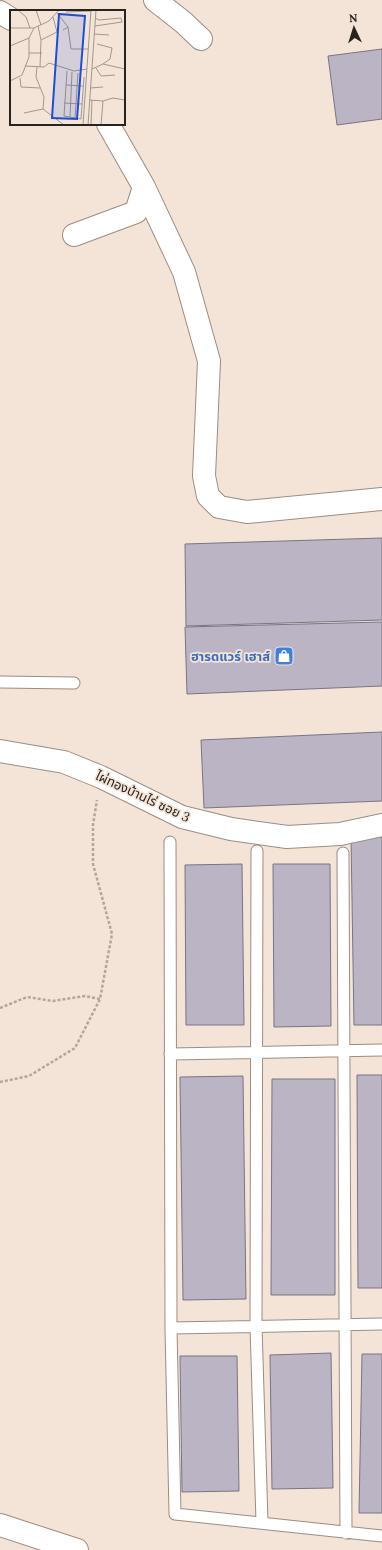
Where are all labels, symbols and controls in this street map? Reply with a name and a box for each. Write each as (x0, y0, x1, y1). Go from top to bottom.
north arrow (334, 8, 374, 48)
inset map (10, 10, 125, 125)
text: N (349, 11, 359, 25)
shop icon: ฮารดแวร์ เฮาส์ (273, 645, 295, 667)
place label: ฮารดแวร์ เฮาส์ (191, 648, 270, 665)
street label: ไผ่ทองบ้านไร่ ซอย 3 (92, 767, 193, 826)

